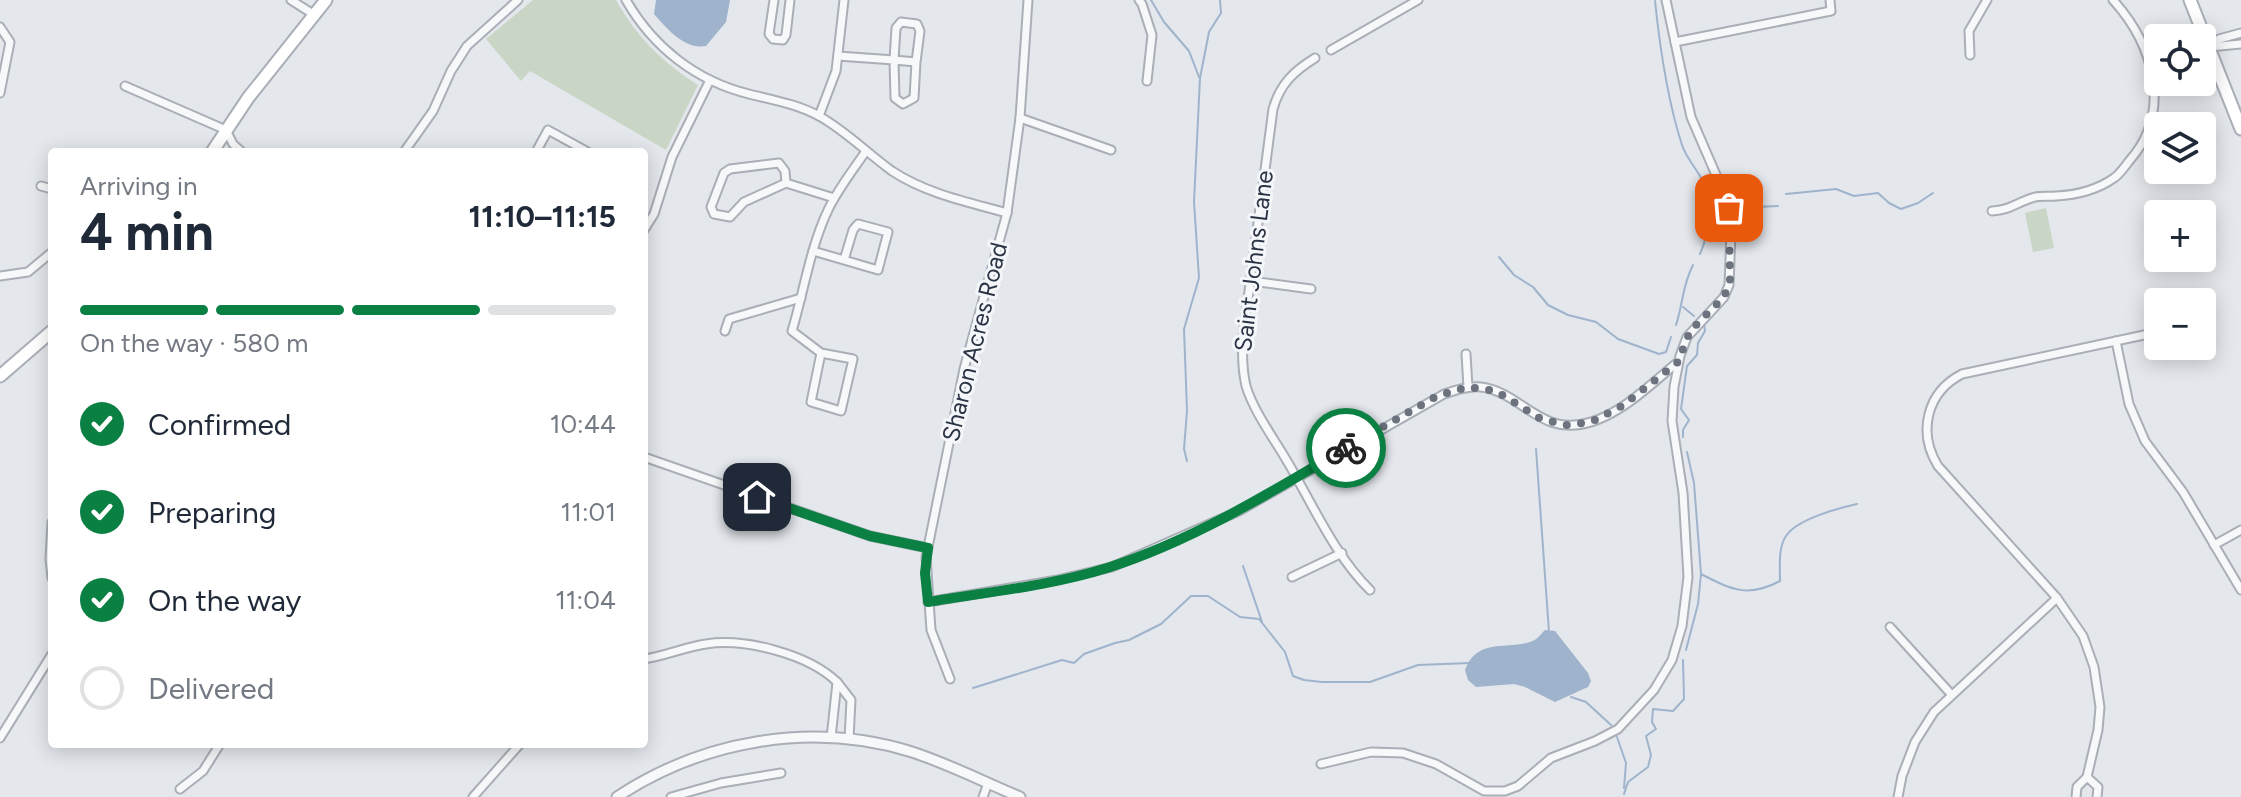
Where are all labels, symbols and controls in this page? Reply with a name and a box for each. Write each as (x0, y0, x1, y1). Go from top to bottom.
map controls (2144, 24, 2216, 360)
button: locate (2144, 24, 2216, 96)
button: layers (2144, 112, 2216, 184)
street label: Saint Johns Lane (1228, 169, 1279, 353)
text: Arriving in (80, 170, 198, 202)
pin (1695, 174, 1763, 242)
icon: bag (1707, 186, 1751, 230)
text: 11:10–11:15 (469, 198, 616, 235)
button: + (2144, 200, 2216, 272)
text: 4 min (80, 201, 214, 263)
street label: Sharon Acres Road (936, 239, 1013, 445)
button: − (2144, 288, 2216, 360)
text: On the way · 580 m (80, 327, 308, 359)
icon: check (80, 402, 124, 446)
text: Confirmed (148, 406, 291, 443)
text: 10:44 (550, 408, 616, 440)
courier (1306, 408, 1386, 488)
icon: bike (1324, 426, 1368, 470)
pin (723, 463, 791, 531)
icon: home (735, 475, 779, 519)
icon: check (80, 490, 124, 534)
text: Preparing (148, 494, 276, 531)
text: 11:01 (561, 496, 616, 528)
icon: check (80, 578, 124, 622)
text: On the way (148, 582, 301, 619)
text: 11:04 (555, 584, 616, 616)
text: Delivered (148, 670, 274, 707)

